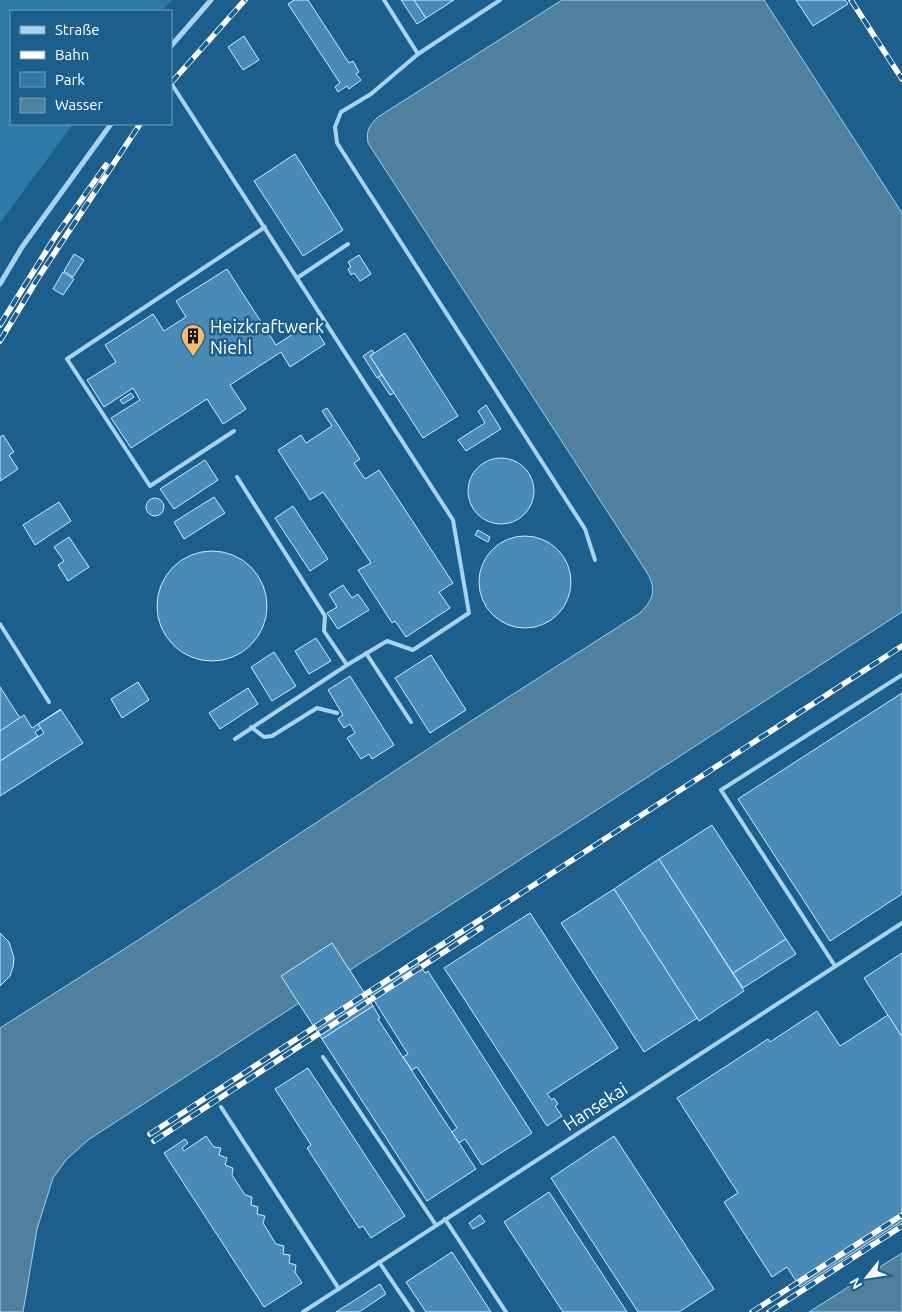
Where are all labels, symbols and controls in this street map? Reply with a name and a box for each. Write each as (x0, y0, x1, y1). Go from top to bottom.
legend (10, 10, 172, 125)
text: Straße (55, 21, 99, 38)
text: Bahn (55, 46, 89, 63)
text: Park (55, 71, 85, 88)
text: Wasser (55, 96, 104, 113)
place label: Heizkraftwerk Niehl (210, 316, 324, 357)
building icon: Heizkraftwerk Niehl (180, 323, 206, 357)
street label: Hansekai (559, 1078, 631, 1134)
north arrow (842, 1252, 892, 1302)
text: N (846, 1275, 865, 1292)

